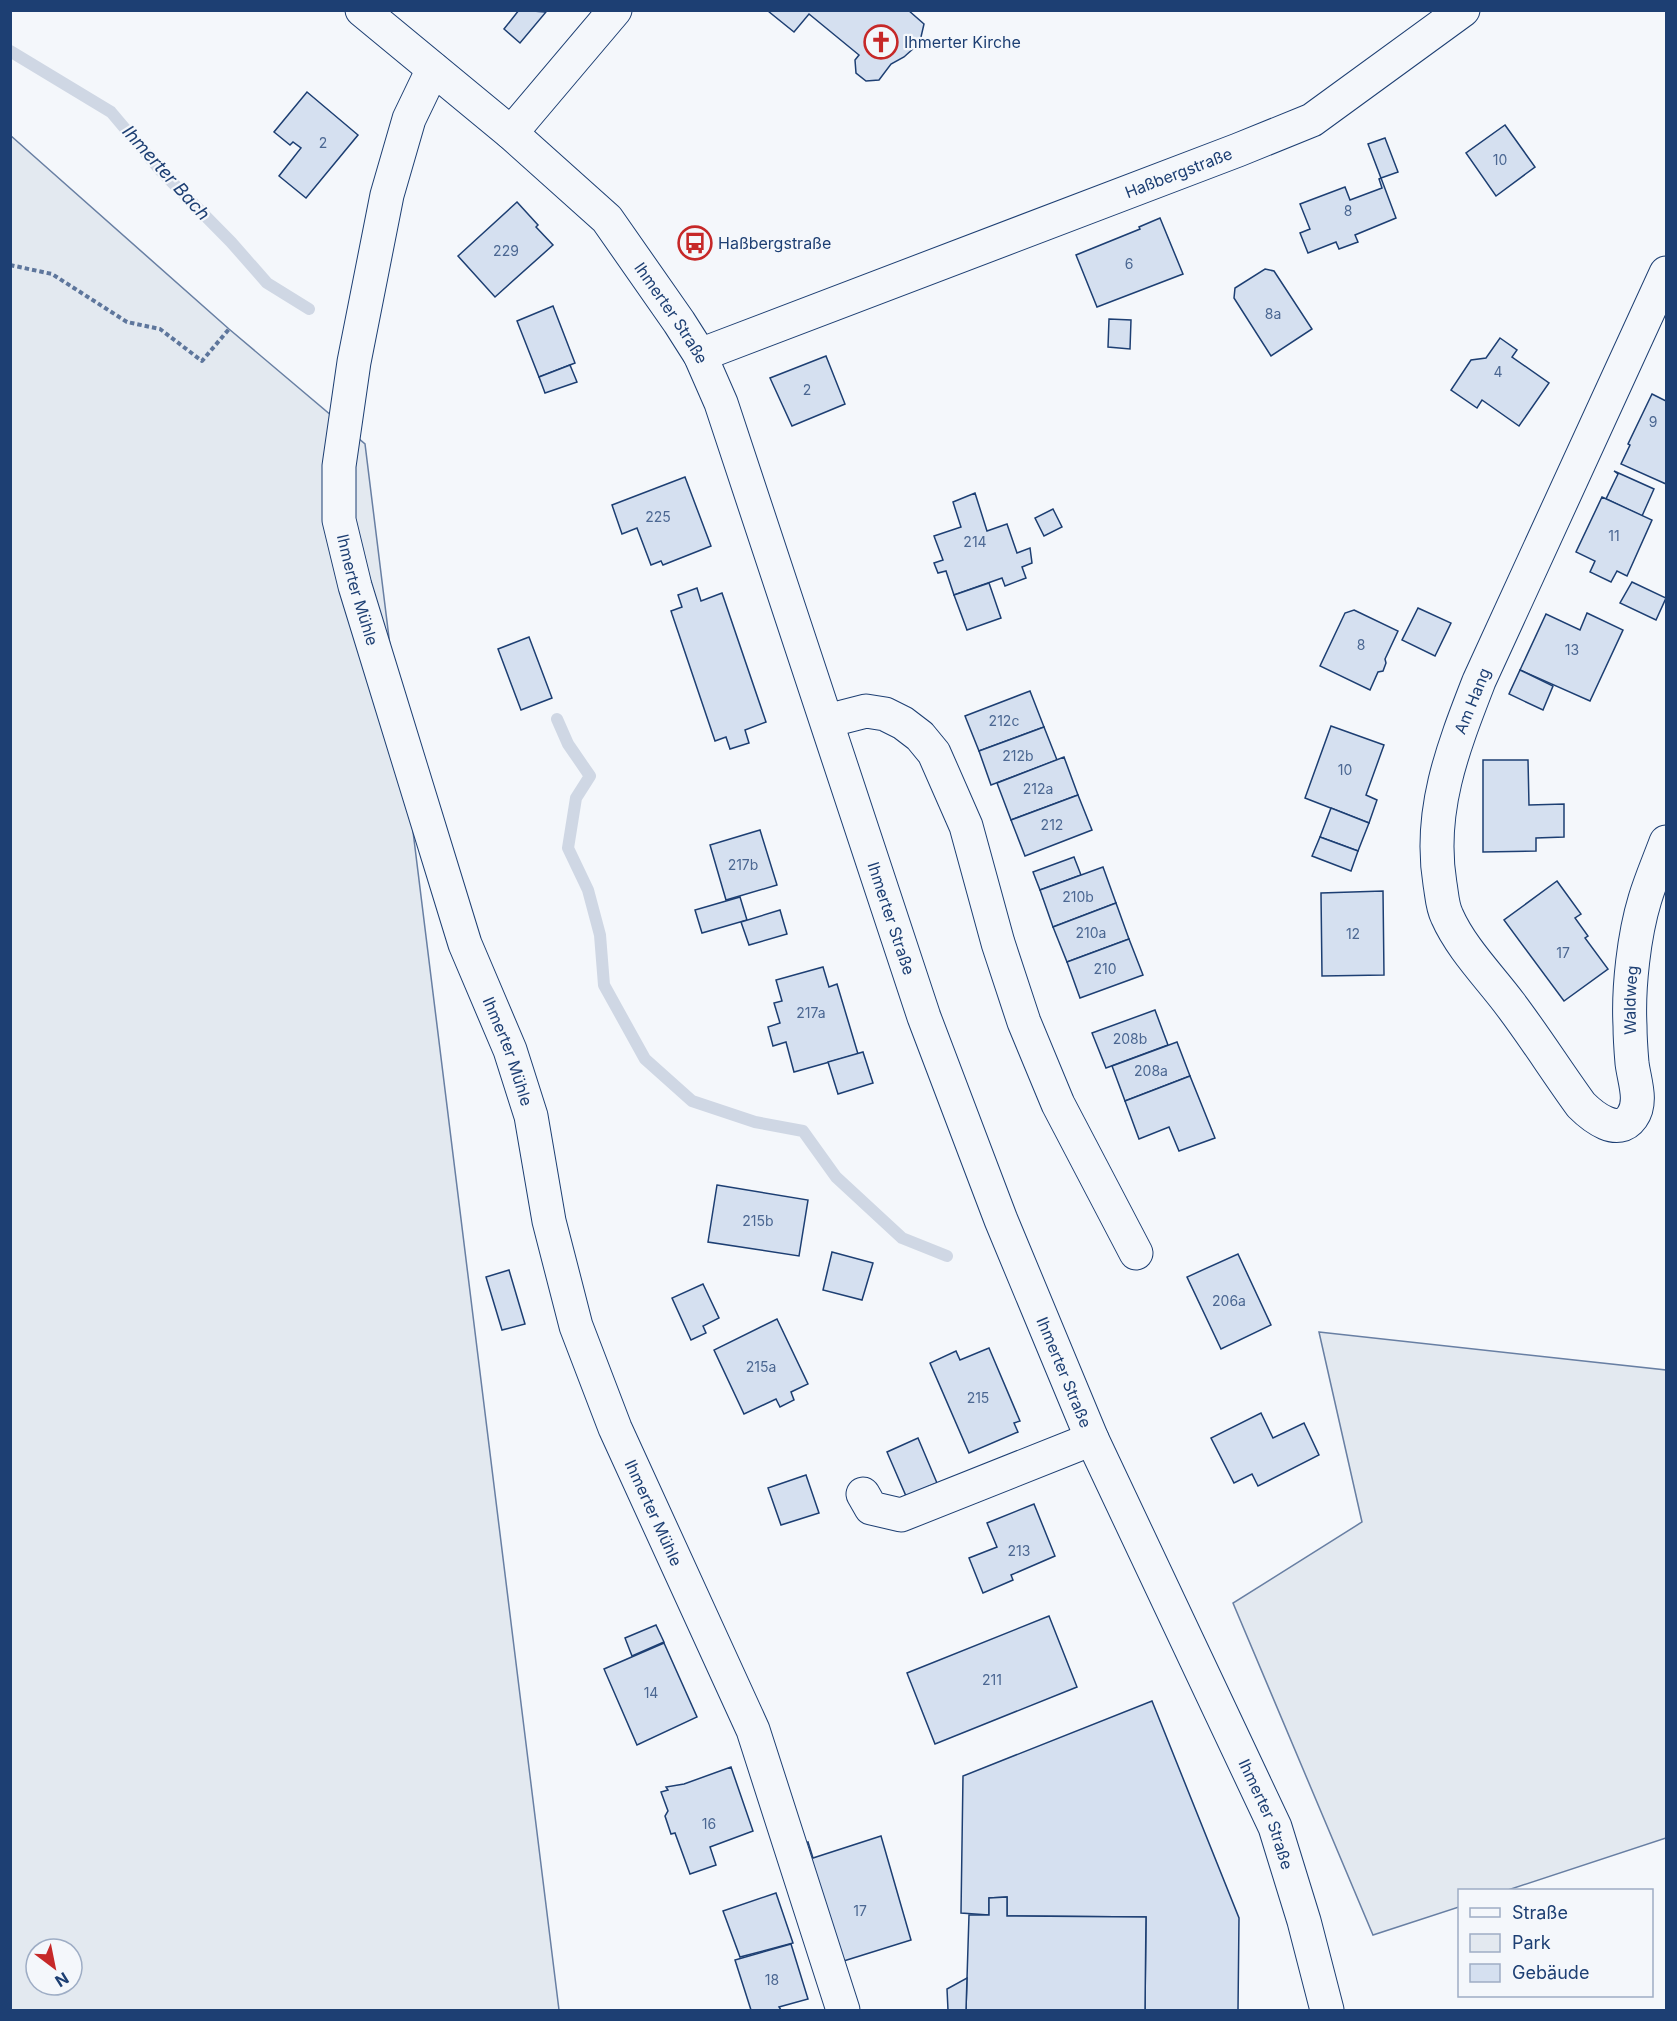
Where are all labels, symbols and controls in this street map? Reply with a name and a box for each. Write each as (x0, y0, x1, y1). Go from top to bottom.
church icon: Ihmerter Kirche (863, 24, 899, 60)
place label: Ihmerter Kirche (904, 32, 1021, 52)
water label: Ihmerter Bach (118, 121, 214, 224)
house number: 2 (319, 134, 327, 151)
street label: Haßbergstraße (1122, 143, 1235, 202)
house number: 10 (1493, 151, 1507, 168)
house number: 8 (1344, 202, 1352, 219)
bus stop icon: Haßbergstraße (677, 225, 713, 261)
place label: Haßbergstraße (718, 233, 831, 253)
house number: 229 (493, 242, 519, 259)
house number: 6 (1125, 255, 1133, 272)
street label: Ihmerter Straße (630, 258, 712, 366)
house number: 8a (1265, 305, 1281, 322)
house number: 4 (1493, 363, 1503, 380)
house number: 2 (803, 381, 811, 398)
house number: 9 (1649, 413, 1657, 430)
house number: 225 (645, 508, 671, 525)
house number: 11 (1608, 527, 1620, 544)
street label: Ihmerter Mühle (333, 532, 383, 648)
house number: 214 (963, 533, 987, 550)
house number: 8 (1357, 636, 1365, 653)
house number: 13 (1565, 641, 1579, 658)
street label: Am Hang (1450, 665, 1494, 737)
house number: 212c (989, 712, 1019, 729)
house number: 212b (1002, 747, 1034, 764)
house number: 10 (1338, 761, 1352, 778)
house number: 212a (1023, 780, 1053, 797)
house number: 212 (1041, 816, 1063, 833)
house number: 217b (728, 856, 758, 873)
street label: Ihmerter Straße (863, 859, 919, 977)
house number: 210b (1062, 888, 1094, 905)
house number: 210a (1076, 924, 1106, 941)
house number: 12 (1346, 925, 1360, 942)
house number: 17 (1556, 944, 1570, 961)
house number: 210 (1093, 960, 1117, 977)
street label: Waldweg (1620, 964, 1642, 1035)
street label: Ihmerter Mühle (479, 994, 537, 1108)
house number: 217a (796, 1004, 826, 1021)
house number: 208b (1113, 1030, 1147, 1047)
house number: 208a (1134, 1062, 1168, 1079)
house number: 215b (742, 1212, 774, 1229)
house number: 206a (1212, 1292, 1246, 1309)
street label: Ihmerter Straße (1032, 1314, 1096, 1431)
house number: 215a (746, 1358, 776, 1375)
house number: 215 (967, 1389, 989, 1406)
street label: Ihmerter Mühle (621, 1456, 687, 1569)
house number: 213 (1008, 1542, 1030, 1559)
house number: 211 (982, 1671, 1002, 1688)
house number: 14 (644, 1684, 658, 1701)
street label: Ihmerter Straße (1234, 1756, 1297, 1872)
house number: 16 (702, 1815, 716, 1832)
legend (1458, 1889, 1653, 1997)
house number: 17 (853, 1902, 867, 1919)
text: Straße (1512, 1902, 1568, 1923)
text: Park (1512, 1932, 1551, 1953)
north arrow (24, 1937, 84, 1997)
text: Gebäude (1512, 1962, 1589, 1983)
text: N (51, 1968, 72, 1991)
house number: 18 (765, 1971, 779, 1988)

